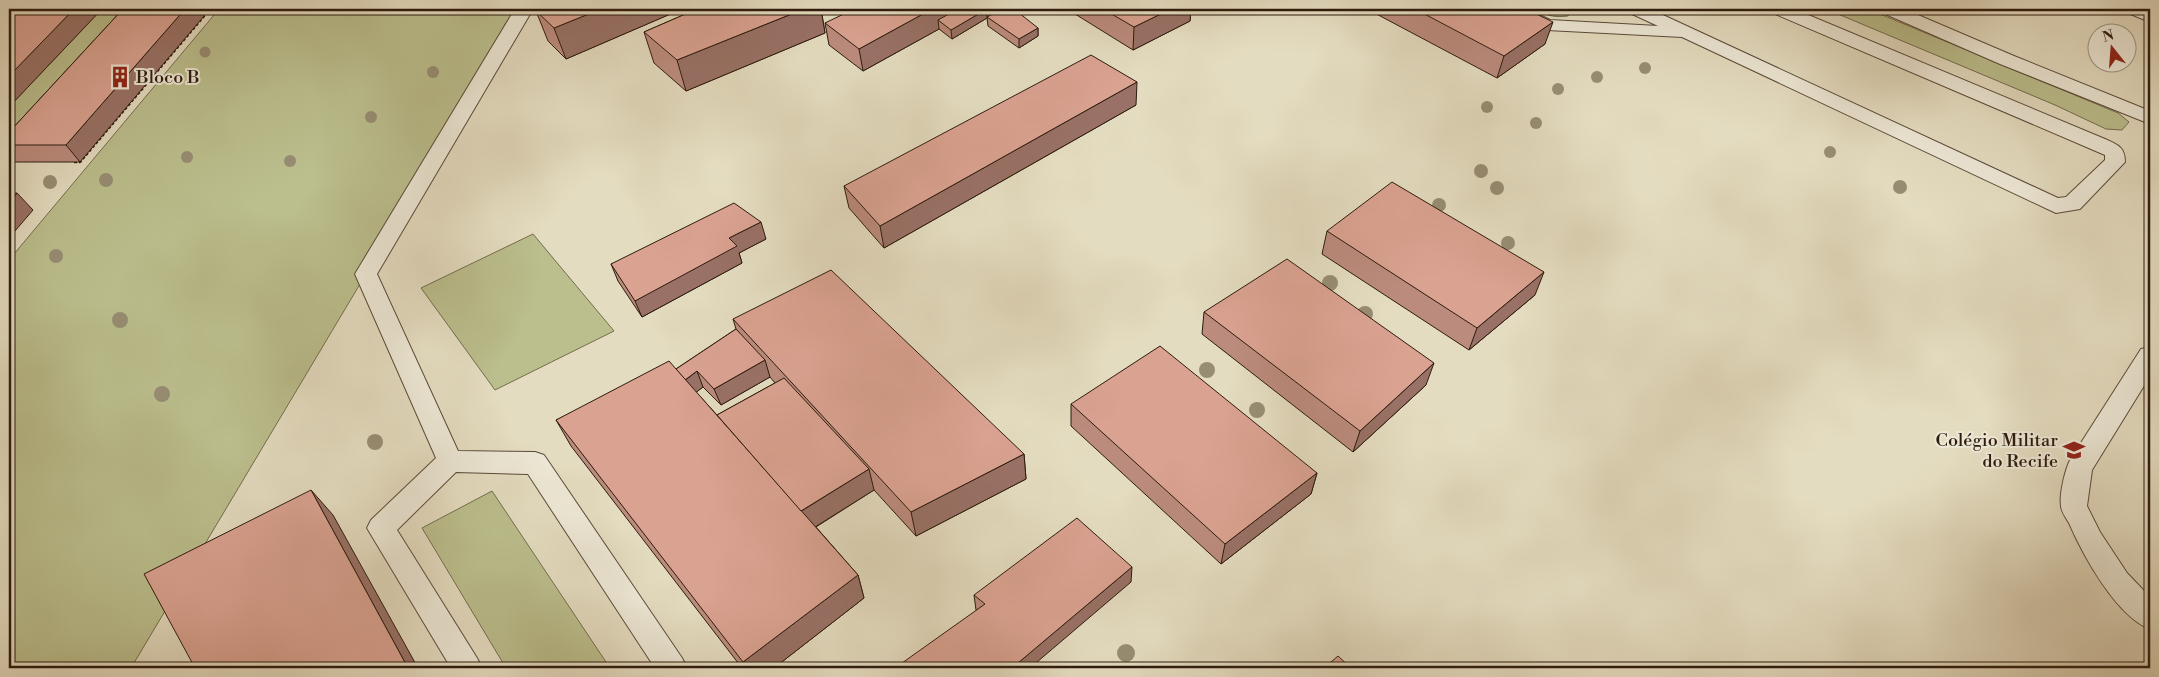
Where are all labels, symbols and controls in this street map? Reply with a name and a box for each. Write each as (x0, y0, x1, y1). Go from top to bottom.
north arrow (2086, 22, 2136, 72)
text: N (2101, 26, 2116, 47)
building icon: Bloco B (107, 64, 133, 90)
place label: Bloco B (135, 66, 200, 89)
place label: Colégio Militar do Recife (1936, 429, 2058, 473)
school or university icon: Colégio Militar do Recife (2061, 437, 2087, 463)

